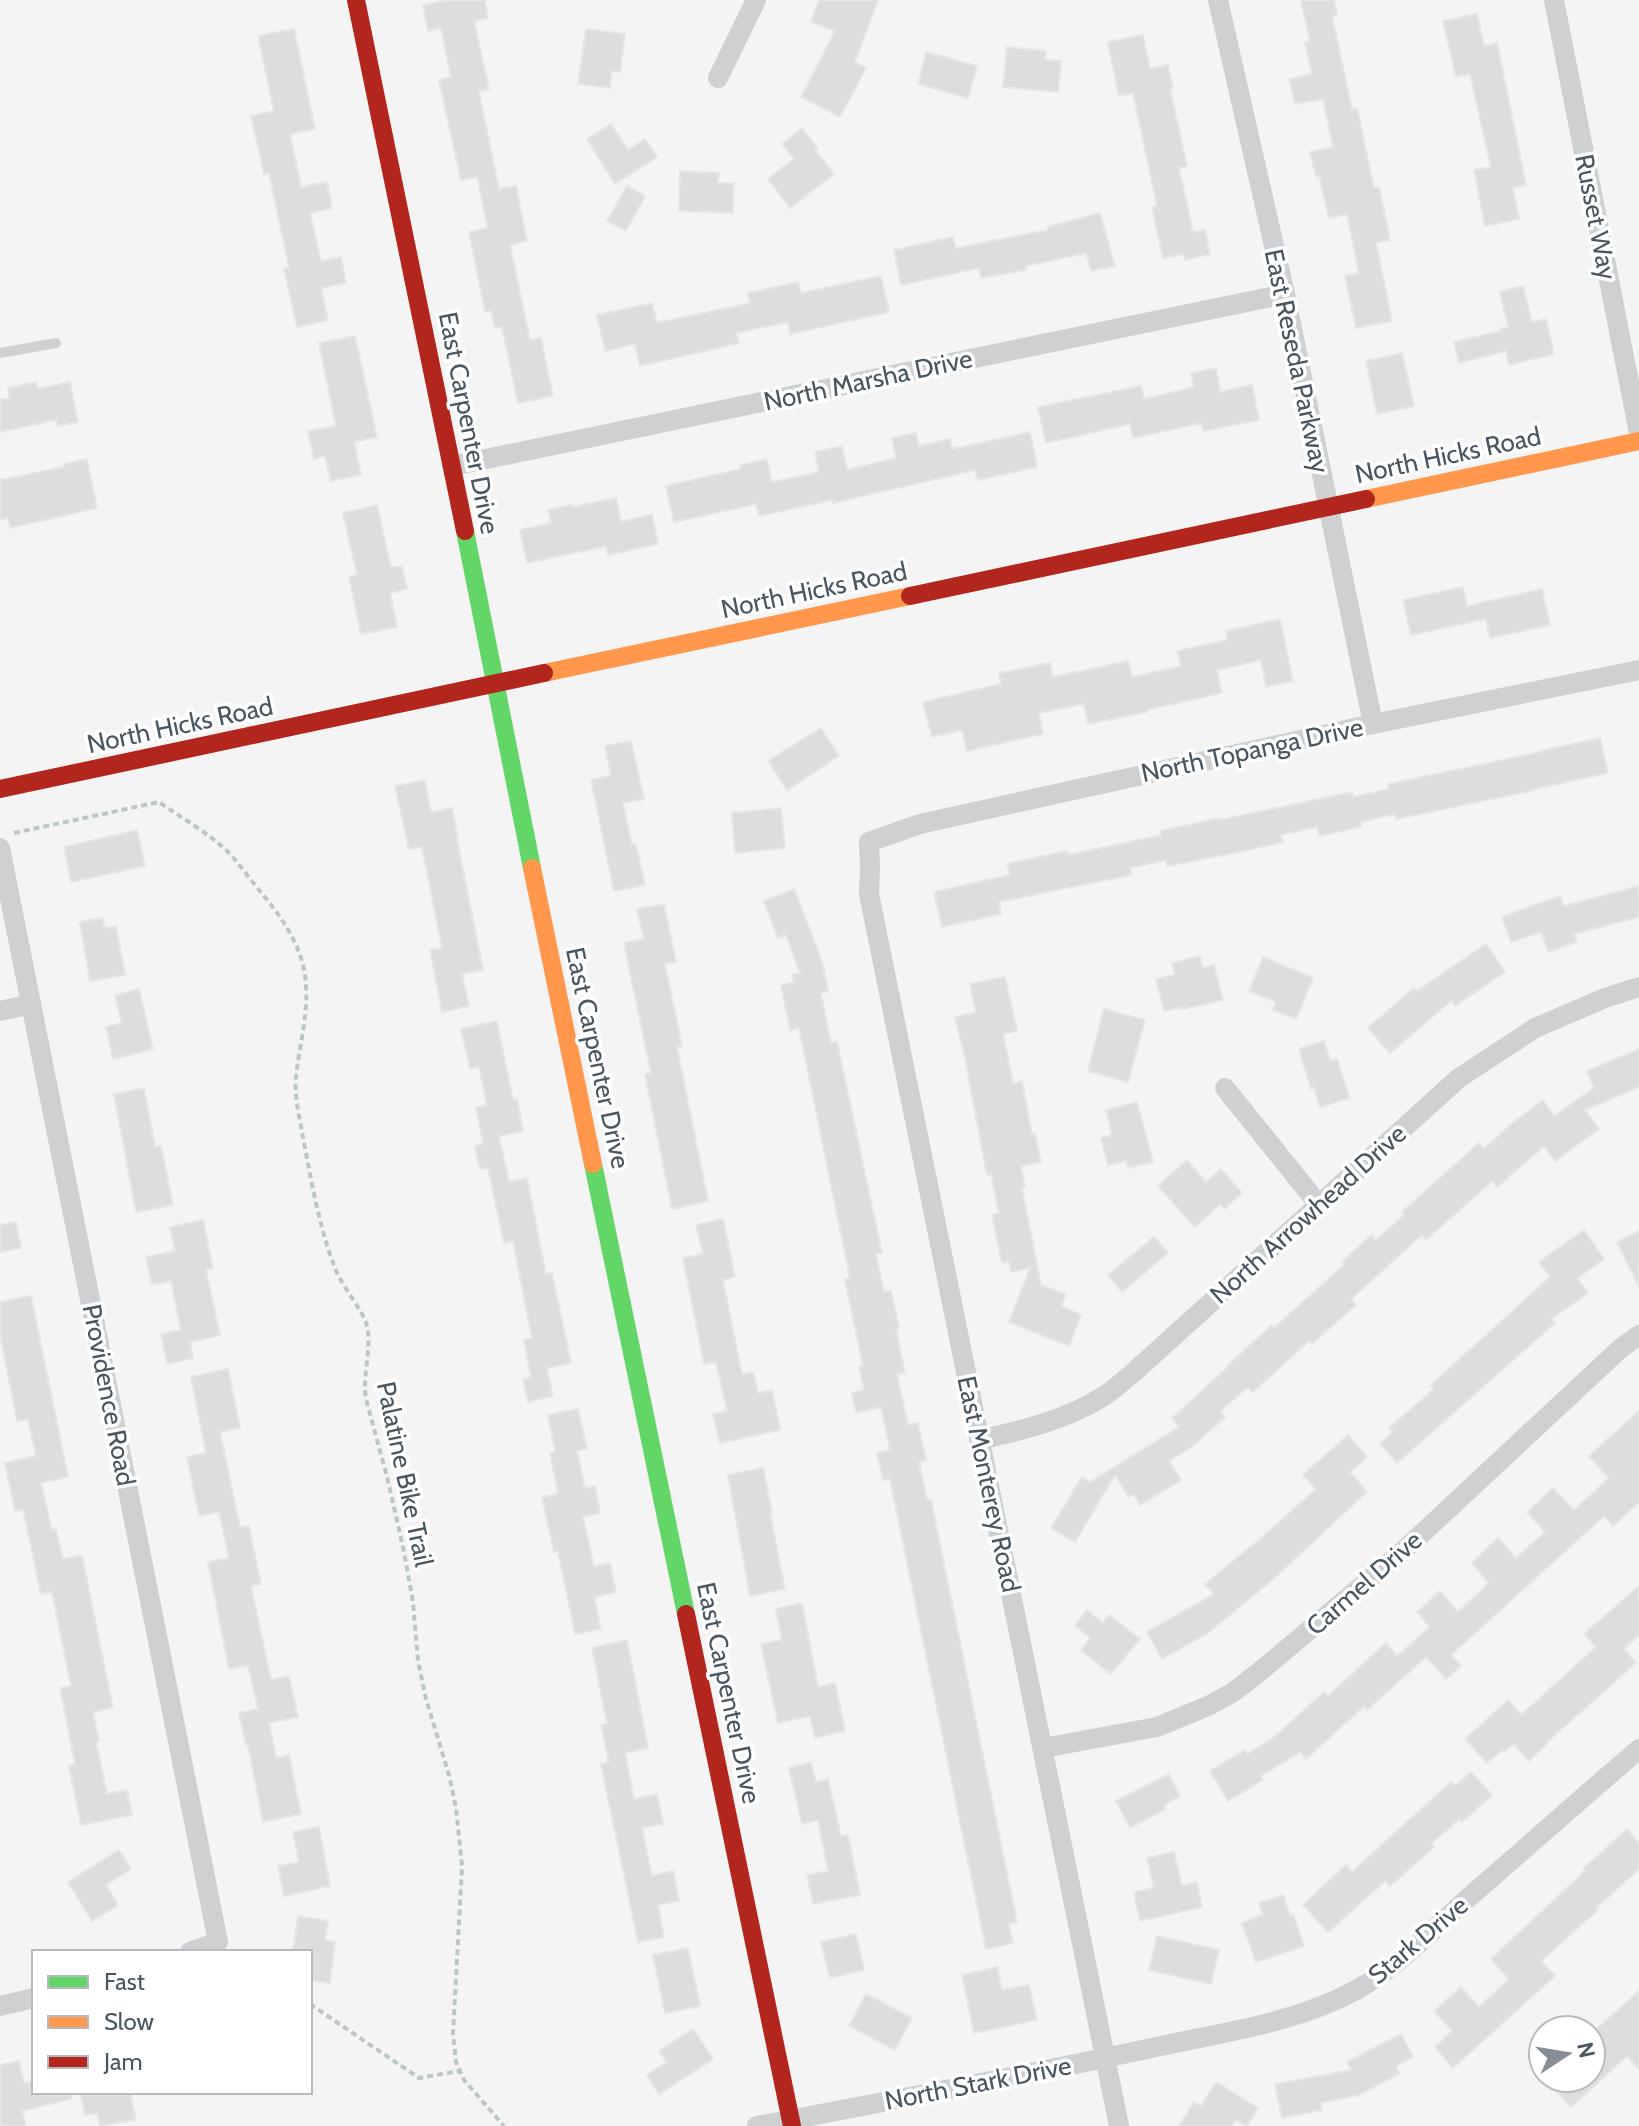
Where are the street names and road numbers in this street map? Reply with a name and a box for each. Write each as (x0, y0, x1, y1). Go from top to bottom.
street label: Russet Way (1568, 152, 1624, 282)
street label: East Reseda Parkway (1258, 246, 1336, 476)
street label: East Carpenter Drive (432, 309, 506, 537)
street label: North Marsha Drive (761, 342, 975, 418)
street label: North Hicks Road (1352, 420, 1544, 490)
street label: North Hicks Road (718, 555, 910, 625)
street label: North Hicks Road (84, 690, 276, 760)
street label: North Topanga Drive (1138, 711, 1366, 789)
street label: East Carpenter Drive (559, 944, 637, 1172)
street label: North Arrowhead Drive (1203, 1118, 1413, 1310)
street label: Providence Road (76, 1301, 142, 1489)
street label: East Monterey Road (950, 1373, 1028, 1595)
street label: Palatine Bike Trail (370, 1379, 440, 1569)
street label: Carmel Drive (1299, 1524, 1429, 1642)
street label: East Carpenter Drive (690, 1579, 768, 1807)
street label: Stark Drive (1362, 1889, 1474, 1991)
street label: North Stark Drive (882, 2049, 1074, 2117)

